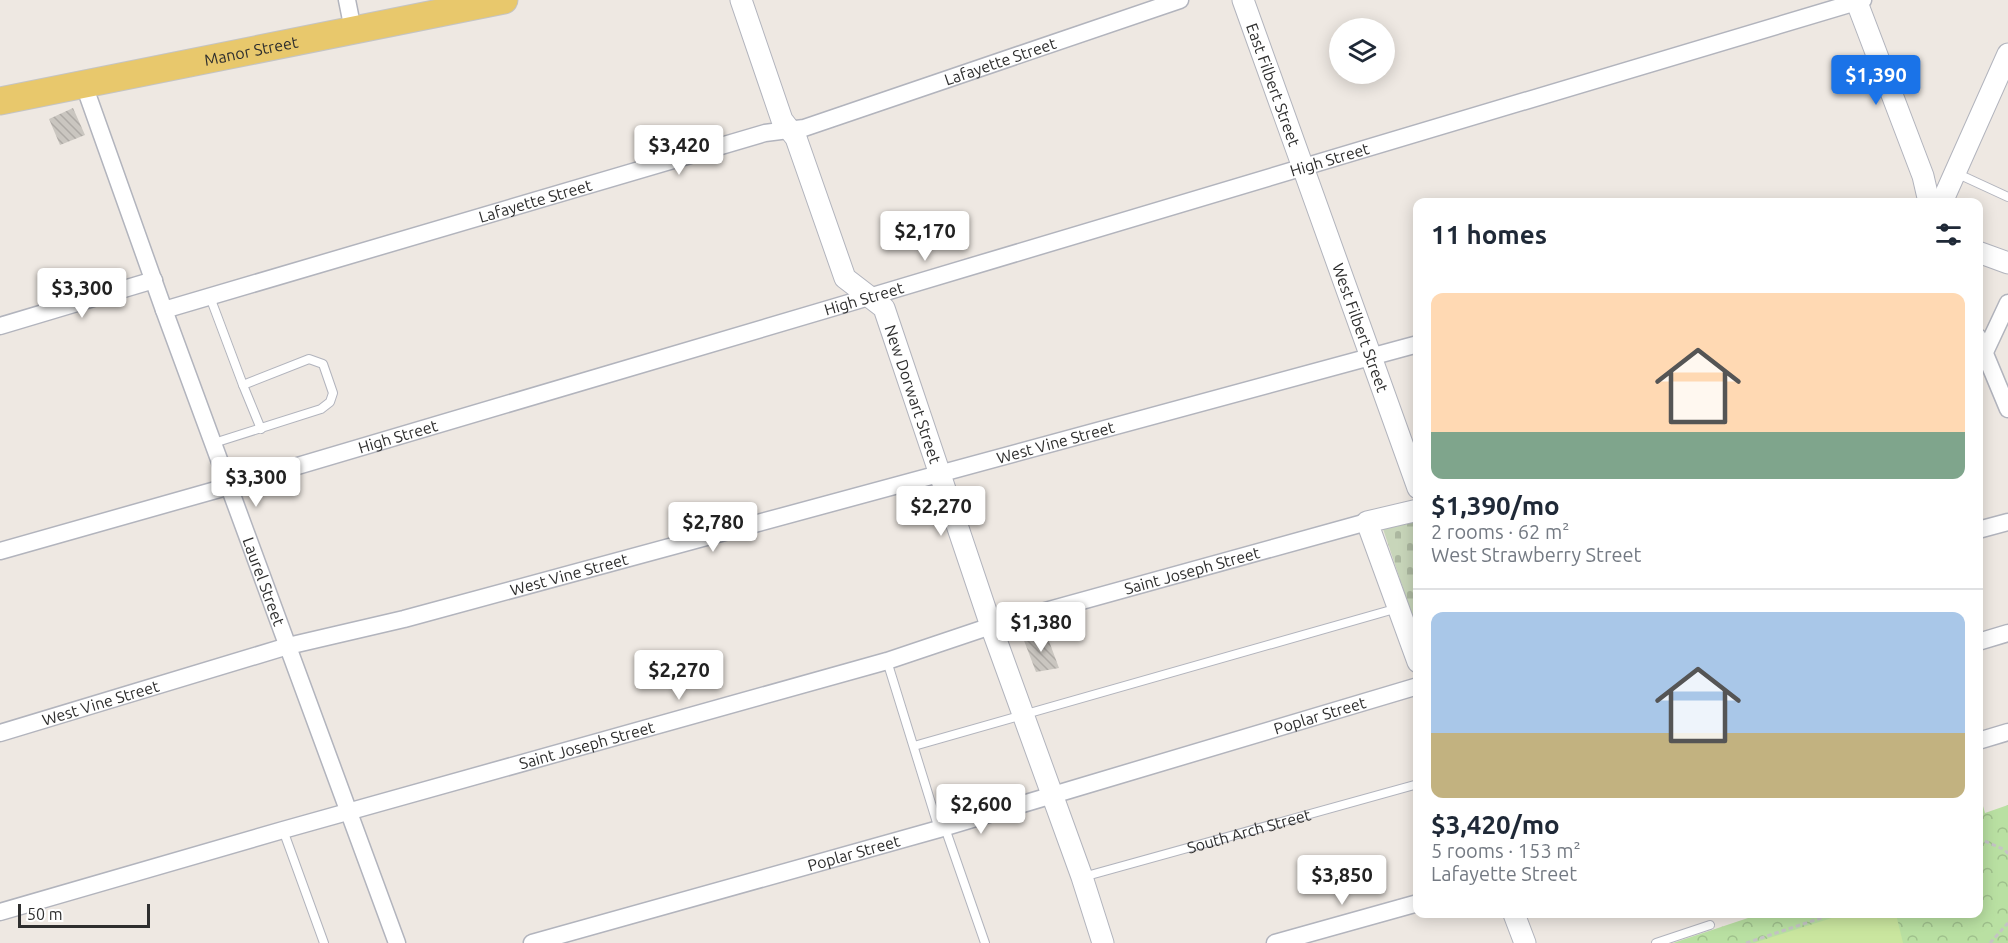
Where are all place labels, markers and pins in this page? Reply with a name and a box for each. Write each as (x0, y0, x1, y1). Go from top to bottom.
pin: $1,390 (1827, 55, 1925, 106)
pin: $3,420 (630, 125, 728, 176)
pin: $2,170 (876, 211, 974, 262)
pin: $3,300 (33, 268, 131, 319)
pin: $3,300 (207, 457, 305, 508)
pin: $2,270 (892, 486, 990, 537)
pin: $2,780 (664, 502, 762, 553)
pin: $1,380 (992, 602, 1090, 653)
pin: $2,270 (630, 650, 728, 701)
pin: $2,600 (932, 784, 1030, 835)
pin: $3,850 (1293, 855, 1391, 906)

